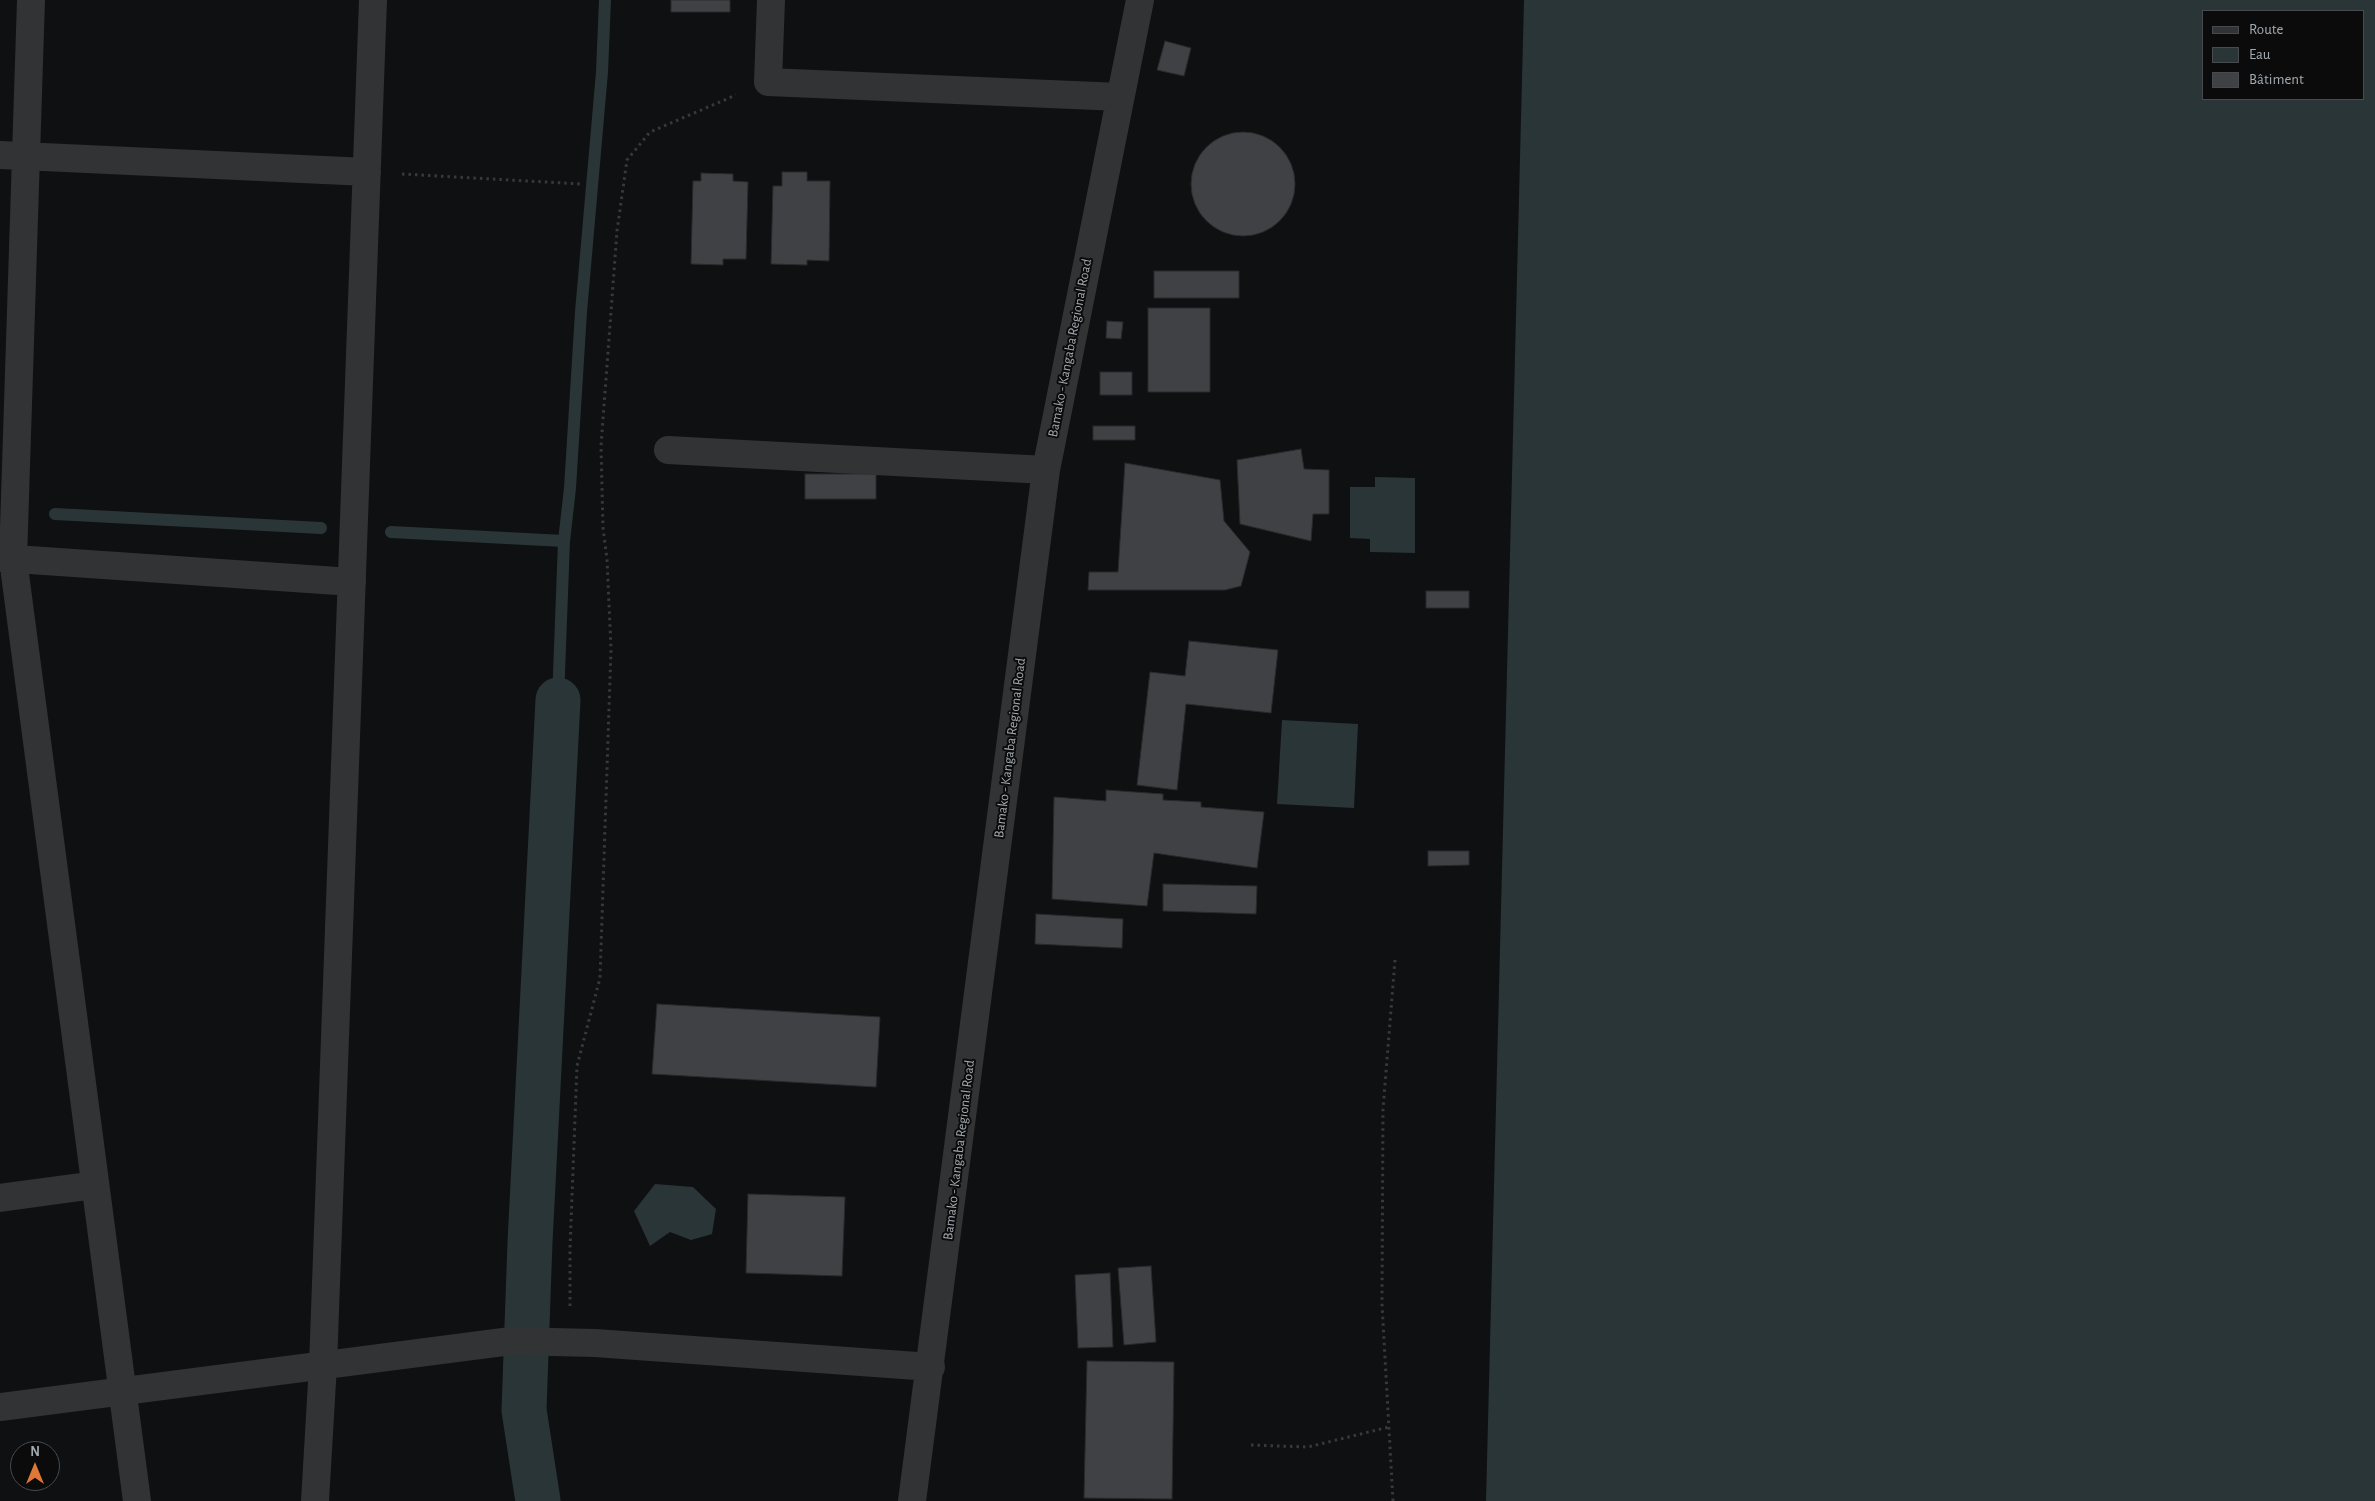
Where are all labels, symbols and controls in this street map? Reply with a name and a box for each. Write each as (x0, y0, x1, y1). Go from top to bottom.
legend (2202, 10, 2365, 100)
text: Route (2249, 22, 2283, 37)
text: Eau (2249, 47, 2271, 62)
text: Bâtiment (2249, 72, 2304, 87)
street label: Bamako - Kangaba Regional Road (1044, 257, 1096, 439)
street label: Bamako - Kangaba Regional Road (991, 657, 1029, 839)
street label: Bamako - Kangaba Regional Road (940, 1059, 978, 1241)
north arrow (10, 1441, 60, 1491)
text: N (30, 1445, 40, 1459)

